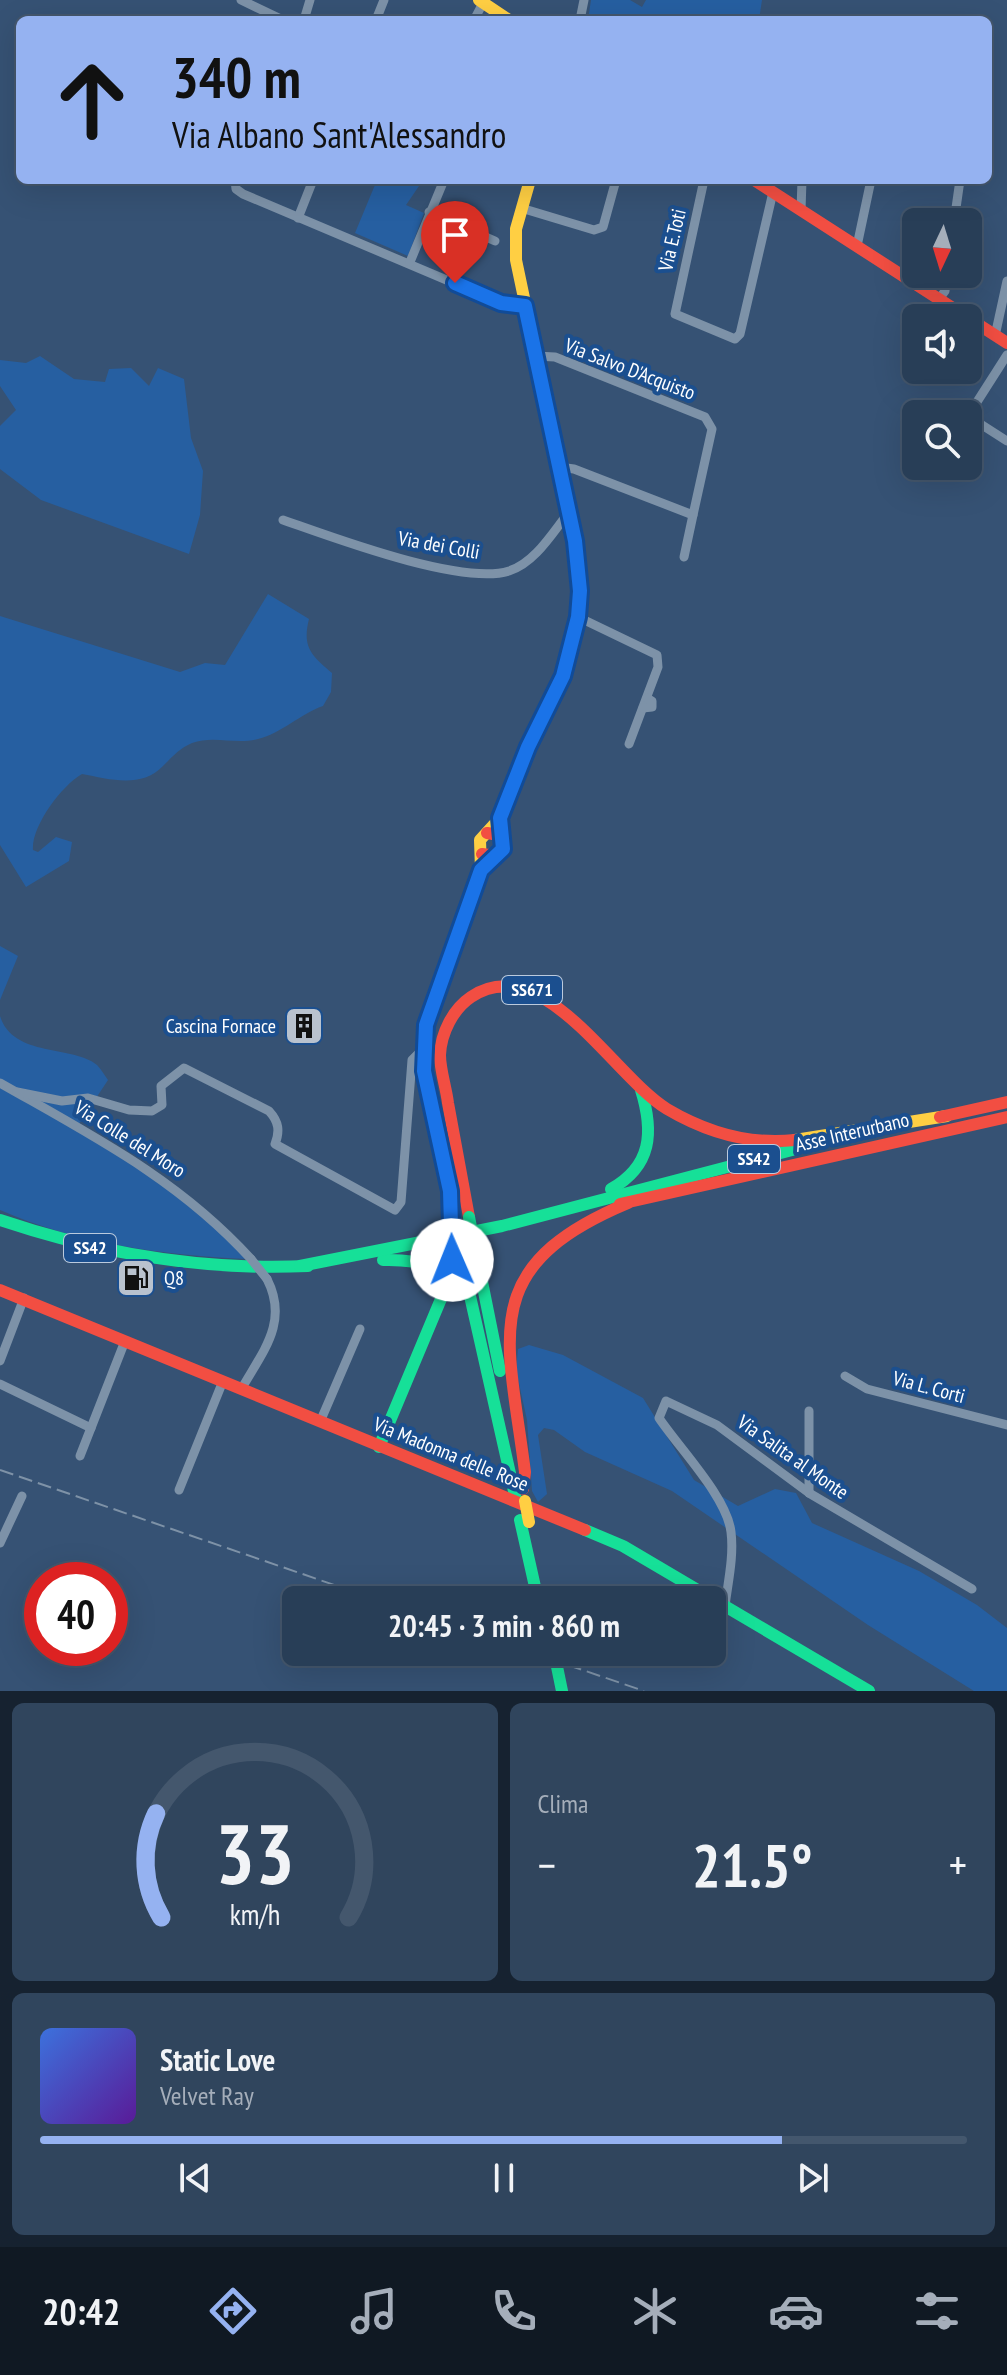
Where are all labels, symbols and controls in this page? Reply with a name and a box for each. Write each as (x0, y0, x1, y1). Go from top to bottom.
text: 340 m (172, 41, 301, 113)
icon: ahead (40, 48, 144, 152)
text: Via Albano Sant'Alessandro (172, 111, 506, 158)
pin (421, 201, 489, 283)
street label: Via E.Toti (652, 206, 692, 275)
north arrow (902, 208, 982, 288)
map controls (902, 208, 982, 480)
icon: arrive (433, 213, 477, 257)
button: sound (902, 304, 982, 384)
street label: Via Salvo D'Acquisto (560, 332, 699, 406)
button: search (902, 400, 982, 480)
street label: Via dei Colli (395, 525, 482, 565)
road number: SS671 (502, 976, 562, 1004)
building icon: Cascina Fornace (283, 1005, 325, 1047)
place label: Cascina Fornace (166, 1013, 276, 1039)
street label: Via Colle del Moro (69, 1094, 190, 1183)
street label: Asse Interurbano (792, 1106, 912, 1158)
road number: SS42 (728, 1145, 780, 1173)
position arrow (410, 1218, 494, 1302)
road number: SS42 (64, 1234, 116, 1262)
fuel station icon: Q8 (115, 1257, 157, 1299)
place label: Q8 (164, 1265, 184, 1291)
street label: Via L. Corti (889, 1365, 968, 1409)
street label: Via Salita al Monte (732, 1409, 854, 1505)
street label: Via Madonna delle Rose (369, 1411, 532, 1497)
speed limit sign: 40 (24, 1562, 128, 1666)
text: 20:45 · 3 min · 860 m (388, 1606, 620, 1645)
text: Clima (538, 1787, 588, 1820)
text: 33 (215, 1799, 295, 1907)
text: 21.5° (692, 1826, 813, 1904)
text: − (538, 1836, 556, 1893)
text: + (949, 1836, 967, 1893)
text: km/h (229, 1896, 280, 1933)
text: Static Love (160, 2040, 275, 2079)
text: Velvet Ray (160, 2079, 254, 2112)
icon: previous (173, 2156, 217, 2200)
icon: pause (482, 2156, 526, 2200)
icon: next (791, 2156, 835, 2200)
icon: directions (205, 2283, 261, 2339)
icon: music (346, 2283, 402, 2339)
icon: phone (486, 2283, 542, 2339)
icon: climate (627, 2283, 683, 2339)
icon: car (768, 2283, 824, 2339)
icon: filters (909, 2283, 965, 2339)
text: 20:42 (42, 2288, 120, 2335)

